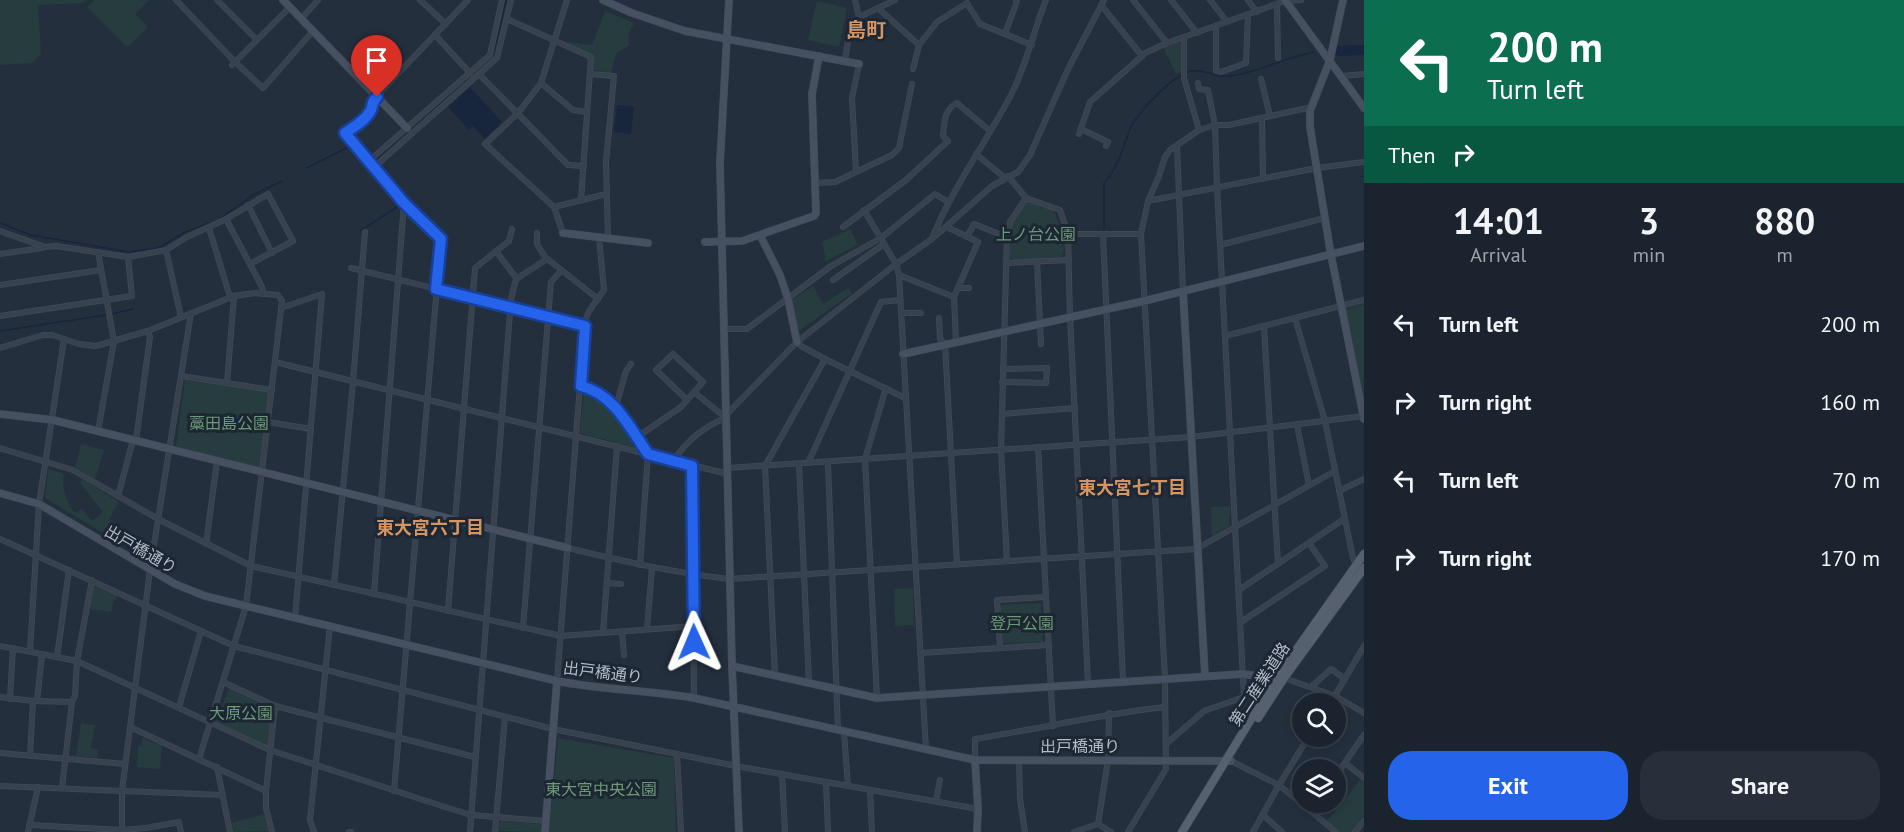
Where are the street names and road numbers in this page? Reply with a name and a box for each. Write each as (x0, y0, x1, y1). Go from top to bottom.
street label: 出戸橋通り (101, 520, 181, 578)
street label: 第二産業道路 (1224, 638, 1294, 730)
street label: 出戸橋通り (562, 657, 644, 687)
street label: 出戸橋通り (1040, 736, 1120, 756)

